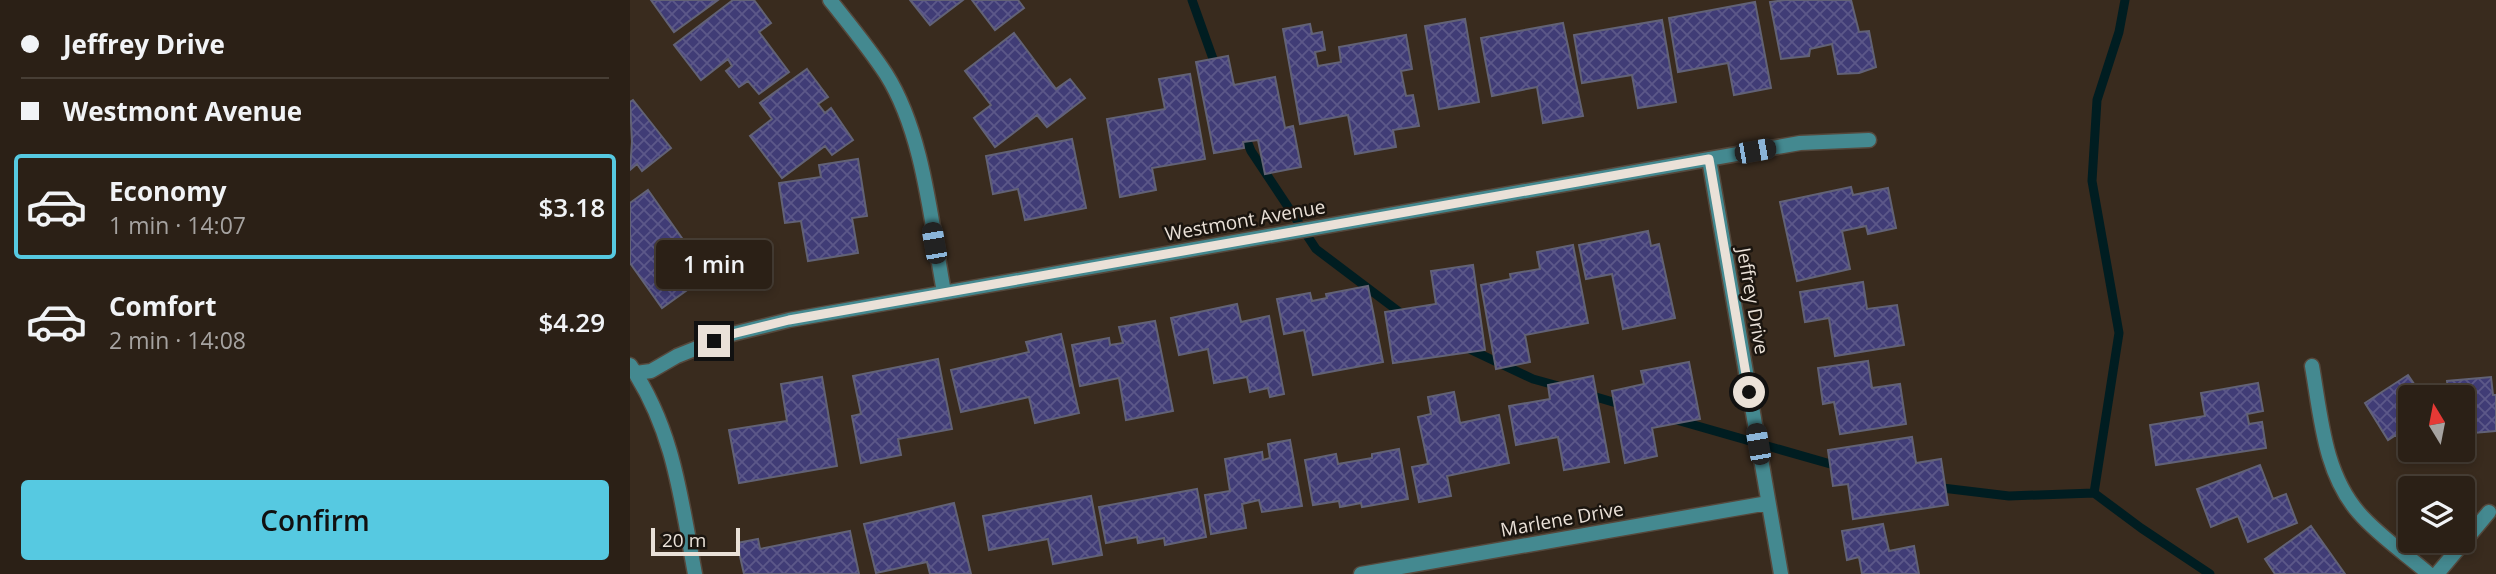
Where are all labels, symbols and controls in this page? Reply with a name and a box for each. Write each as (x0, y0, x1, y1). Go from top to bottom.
text: Jeffrey Drive (63, 26, 225, 62)
text: Westmont Avenue (63, 93, 302, 129)
car (1733, 137, 1778, 165)
text: Economy (109, 173, 227, 209)
icon: car (25, 175, 88, 238)
text: $3.18 (538, 189, 605, 225)
street label: Westmont Avenue (1163, 193, 1327, 247)
text: 1 min · 14:07 (109, 209, 246, 241)
car (921, 220, 948, 266)
callout: 1 min (656, 240, 772, 288)
street label: Jeffrey Drive (1730, 244, 1775, 356)
text: 1 min (683, 248, 745, 280)
text: Comfort (109, 288, 216, 324)
icon: car (25, 290, 88, 353)
text: $4.29 (538, 304, 605, 340)
text: 2 min · 14:08 (109, 324, 246, 356)
route end (698, 325, 730, 357)
route start (1733, 376, 1765, 408)
north arrow (2398, 385, 2474, 462)
map controls (2398, 385, 2475, 553)
car (1745, 421, 1772, 467)
button: layers (2398, 476, 2475, 553)
button: Confirm (21, 480, 609, 560)
street label: Marlene Drive (1498, 495, 1626, 543)
scale bar (651, 525, 740, 557)
text: 20 m (662, 527, 706, 553)

